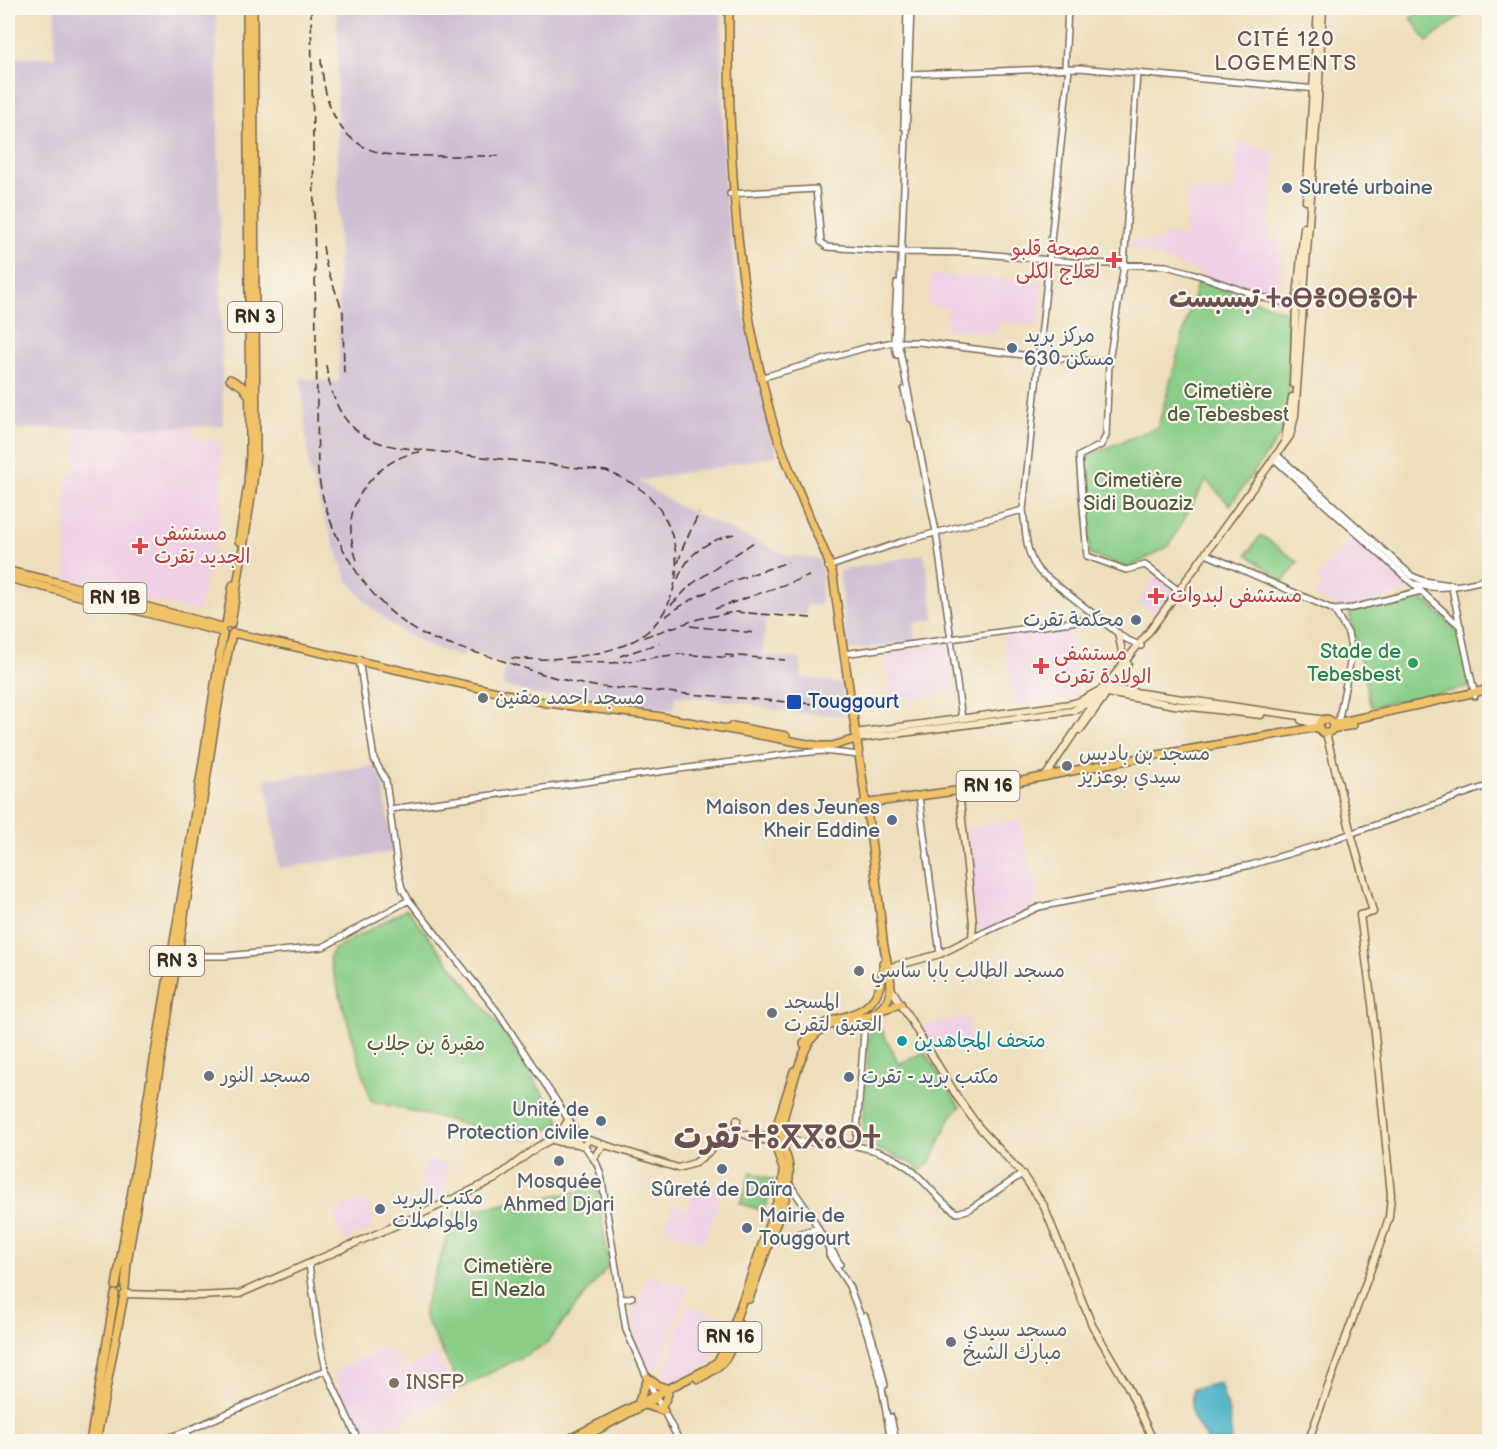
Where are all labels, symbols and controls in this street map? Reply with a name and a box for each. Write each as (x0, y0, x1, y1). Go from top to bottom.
district label: CITÉ 120 LOGEMENTS (1214, 27, 1358, 76)
place label: Sureté urbaine (1299, 176, 1433, 200)
marker: Sureté urbaine (1280, 181, 1294, 195)
place label: مصحة قلبو لعلاج الكلى (1010, 237, 1100, 285)
marker: مصحة قلبو لعلاج الكلى (1105, 251, 1123, 269)
district label: تبسبست ⵜⴰⴱⴻⵙⴱⴻⵙⵜ (1169, 284, 1418, 315)
road number: RN 3 (228, 302, 282, 332)
place label: مركز بريد 630 مسكن (1024, 324, 1114, 371)
marker: مركز بريد 630 مسكن (1005, 341, 1019, 355)
park label: Cimetière de Tebesbest (1167, 380, 1289, 427)
park label: Cimetière Sidi Bouaziz (1083, 469, 1193, 516)
place label: مستشفى الجديد تقرت (154, 522, 250, 569)
marker: مستشفى الجديد تقرت (131, 537, 149, 555)
road number: RN 1B (84, 583, 146, 613)
place label: مستشفى لبدوات (1170, 584, 1302, 608)
marker: مستشفى لبدوات (1147, 587, 1165, 605)
place label: محكمة تقرت (1023, 608, 1124, 632)
marker: محكمة تقرت (1129, 613, 1143, 627)
place label: Stade de Tebesbest (1307, 640, 1401, 687)
place label: مستشفى الولادة تقرت (1054, 642, 1151, 689)
marker: Stade de Tebesbest (1406, 656, 1420, 670)
marker: مستشفى الولادة تقرت (1032, 657, 1050, 675)
place label: مسجد احمد مقنين (495, 686, 645, 710)
place label: Touggourt (808, 690, 899, 714)
marker: مسجد احمد مقنين (476, 691, 490, 705)
marker: Touggourt (785, 693, 803, 711)
place label: مسجد بن باديس سيدي بوعزيز (1077, 742, 1210, 791)
marker: مسجد بن باديس سيدي بوعزيز (1060, 759, 1074, 773)
road number: RN 16 (956, 771, 1020, 801)
place label: Maison des Jeunes Kheir Eddine (705, 796, 880, 843)
marker: Maison des Jeunes Kheir Eddine (885, 813, 899, 827)
road number: RN 3 (150, 946, 204, 976)
place label: مسجد الطالب بابا ساسي (871, 959, 1065, 988)
marker: مسجد الطالب بابا ساسي (852, 964, 866, 978)
place label: المسجد العتيق لتقرت (784, 990, 882, 1037)
marker: المسجد العتيق لتقرت (765, 1006, 779, 1020)
place label: متحف المجاهدين (914, 1029, 1046, 1053)
park label: مقبرة بن جلاب (367, 1032, 485, 1056)
marker: متحف المجاهدين (895, 1034, 909, 1048)
place label: مسجد النور (219, 1064, 311, 1089)
place label: مكتب بريد - تقرت (861, 1065, 999, 1089)
marker: مسجد النور (202, 1069, 216, 1083)
marker: مكتب بريد - تقرت (842, 1070, 856, 1084)
place label: Unité de Protection civile (447, 1098, 589, 1145)
marker: Unité de Protection civile (594, 1114, 608, 1128)
district label: تقرت ⵜⵓⴳⴳⵓⵔⵜ (674, 1119, 881, 1158)
marker: Mosquée Ahmed Djari (552, 1154, 566, 1168)
marker: Sûreté de Daïra (715, 1162, 729, 1176)
place label: Mosquée Ahmed Djari (503, 1170, 615, 1217)
place label: Sûreté de Daïra (651, 1178, 793, 1202)
place label: مكتب البريد والمواصلات (392, 1186, 483, 1233)
marker: مكتب البريد والمواصلات (373, 1202, 387, 1216)
place label: Mairie de Touggourt (759, 1204, 850, 1251)
marker: Mairie de Touggourt (740, 1221, 754, 1235)
park label: Cimetière El Nezla (464, 1255, 553, 1302)
place label: مسجد سيدي مبارك الشيخ (963, 1318, 1067, 1366)
road number: RN 16 (698, 1322, 762, 1352)
marker: مسجد سيدي مبارك الشيخ (944, 1335, 958, 1349)
place label: INSFP (406, 1371, 464, 1395)
marker: INSFP (387, 1376, 401, 1390)

